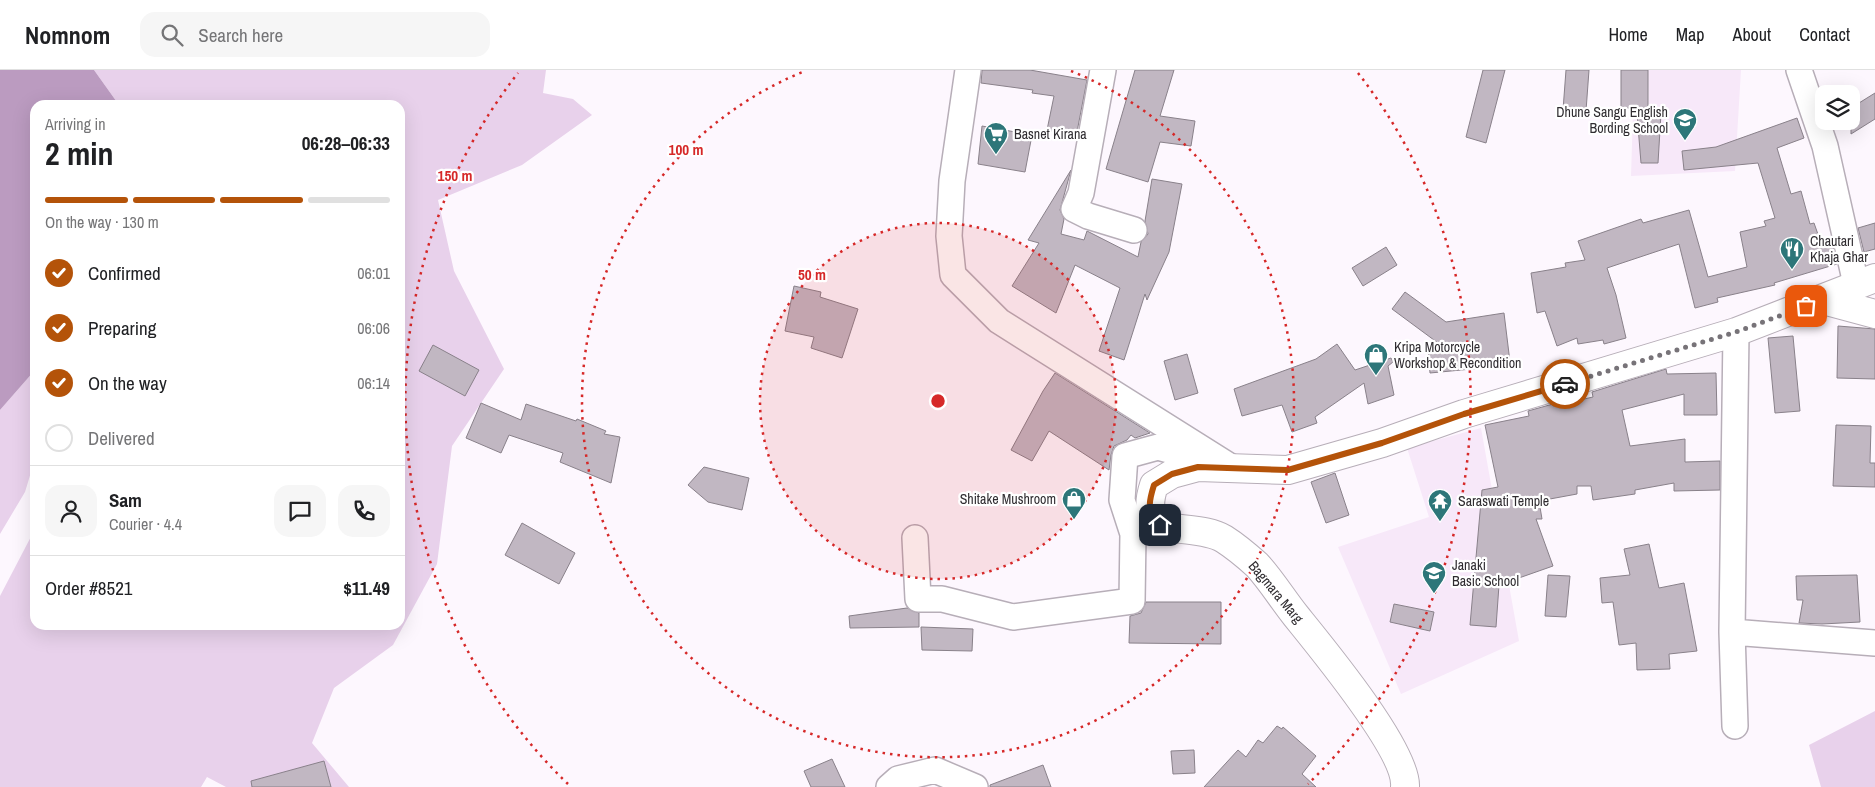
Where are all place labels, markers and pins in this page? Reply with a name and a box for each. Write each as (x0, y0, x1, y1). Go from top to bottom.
place label: Dhune Sangu English Bording School (1556, 103, 1668, 137)
school or university icon: Dhune Sangu English Bording School (1672, 107, 1698, 141)
supermarket icon: Basnet Kirana (983, 121, 1009, 155)
place label: Basnet Kirana (1014, 125, 1087, 143)
place label: Chautari Khaja Ghar (1810, 232, 1868, 266)
restaurant icon: Chautari Khaja Ghar (1779, 236, 1805, 270)
pin (1785, 285, 1827, 327)
place label: Kripa Motorcycle Workshop & Recondition (1394, 338, 1521, 372)
shop icon: Kripa Motorcycle Workshop & Recondition (1363, 342, 1389, 376)
centre of rings (929, 392, 947, 410)
shop icon: Shitake Mushroom (1061, 486, 1087, 520)
temple icon: Saraswati Temple (1427, 488, 1453, 522)
place label: Shitake Mushroom (960, 490, 1056, 508)
place label: Saraswati Temple (1458, 492, 1549, 510)
pin (1139, 504, 1181, 546)
place label: Janaki Basic School (1452, 556, 1519, 590)
school or university icon: Janaki Basic School (1421, 560, 1447, 594)

